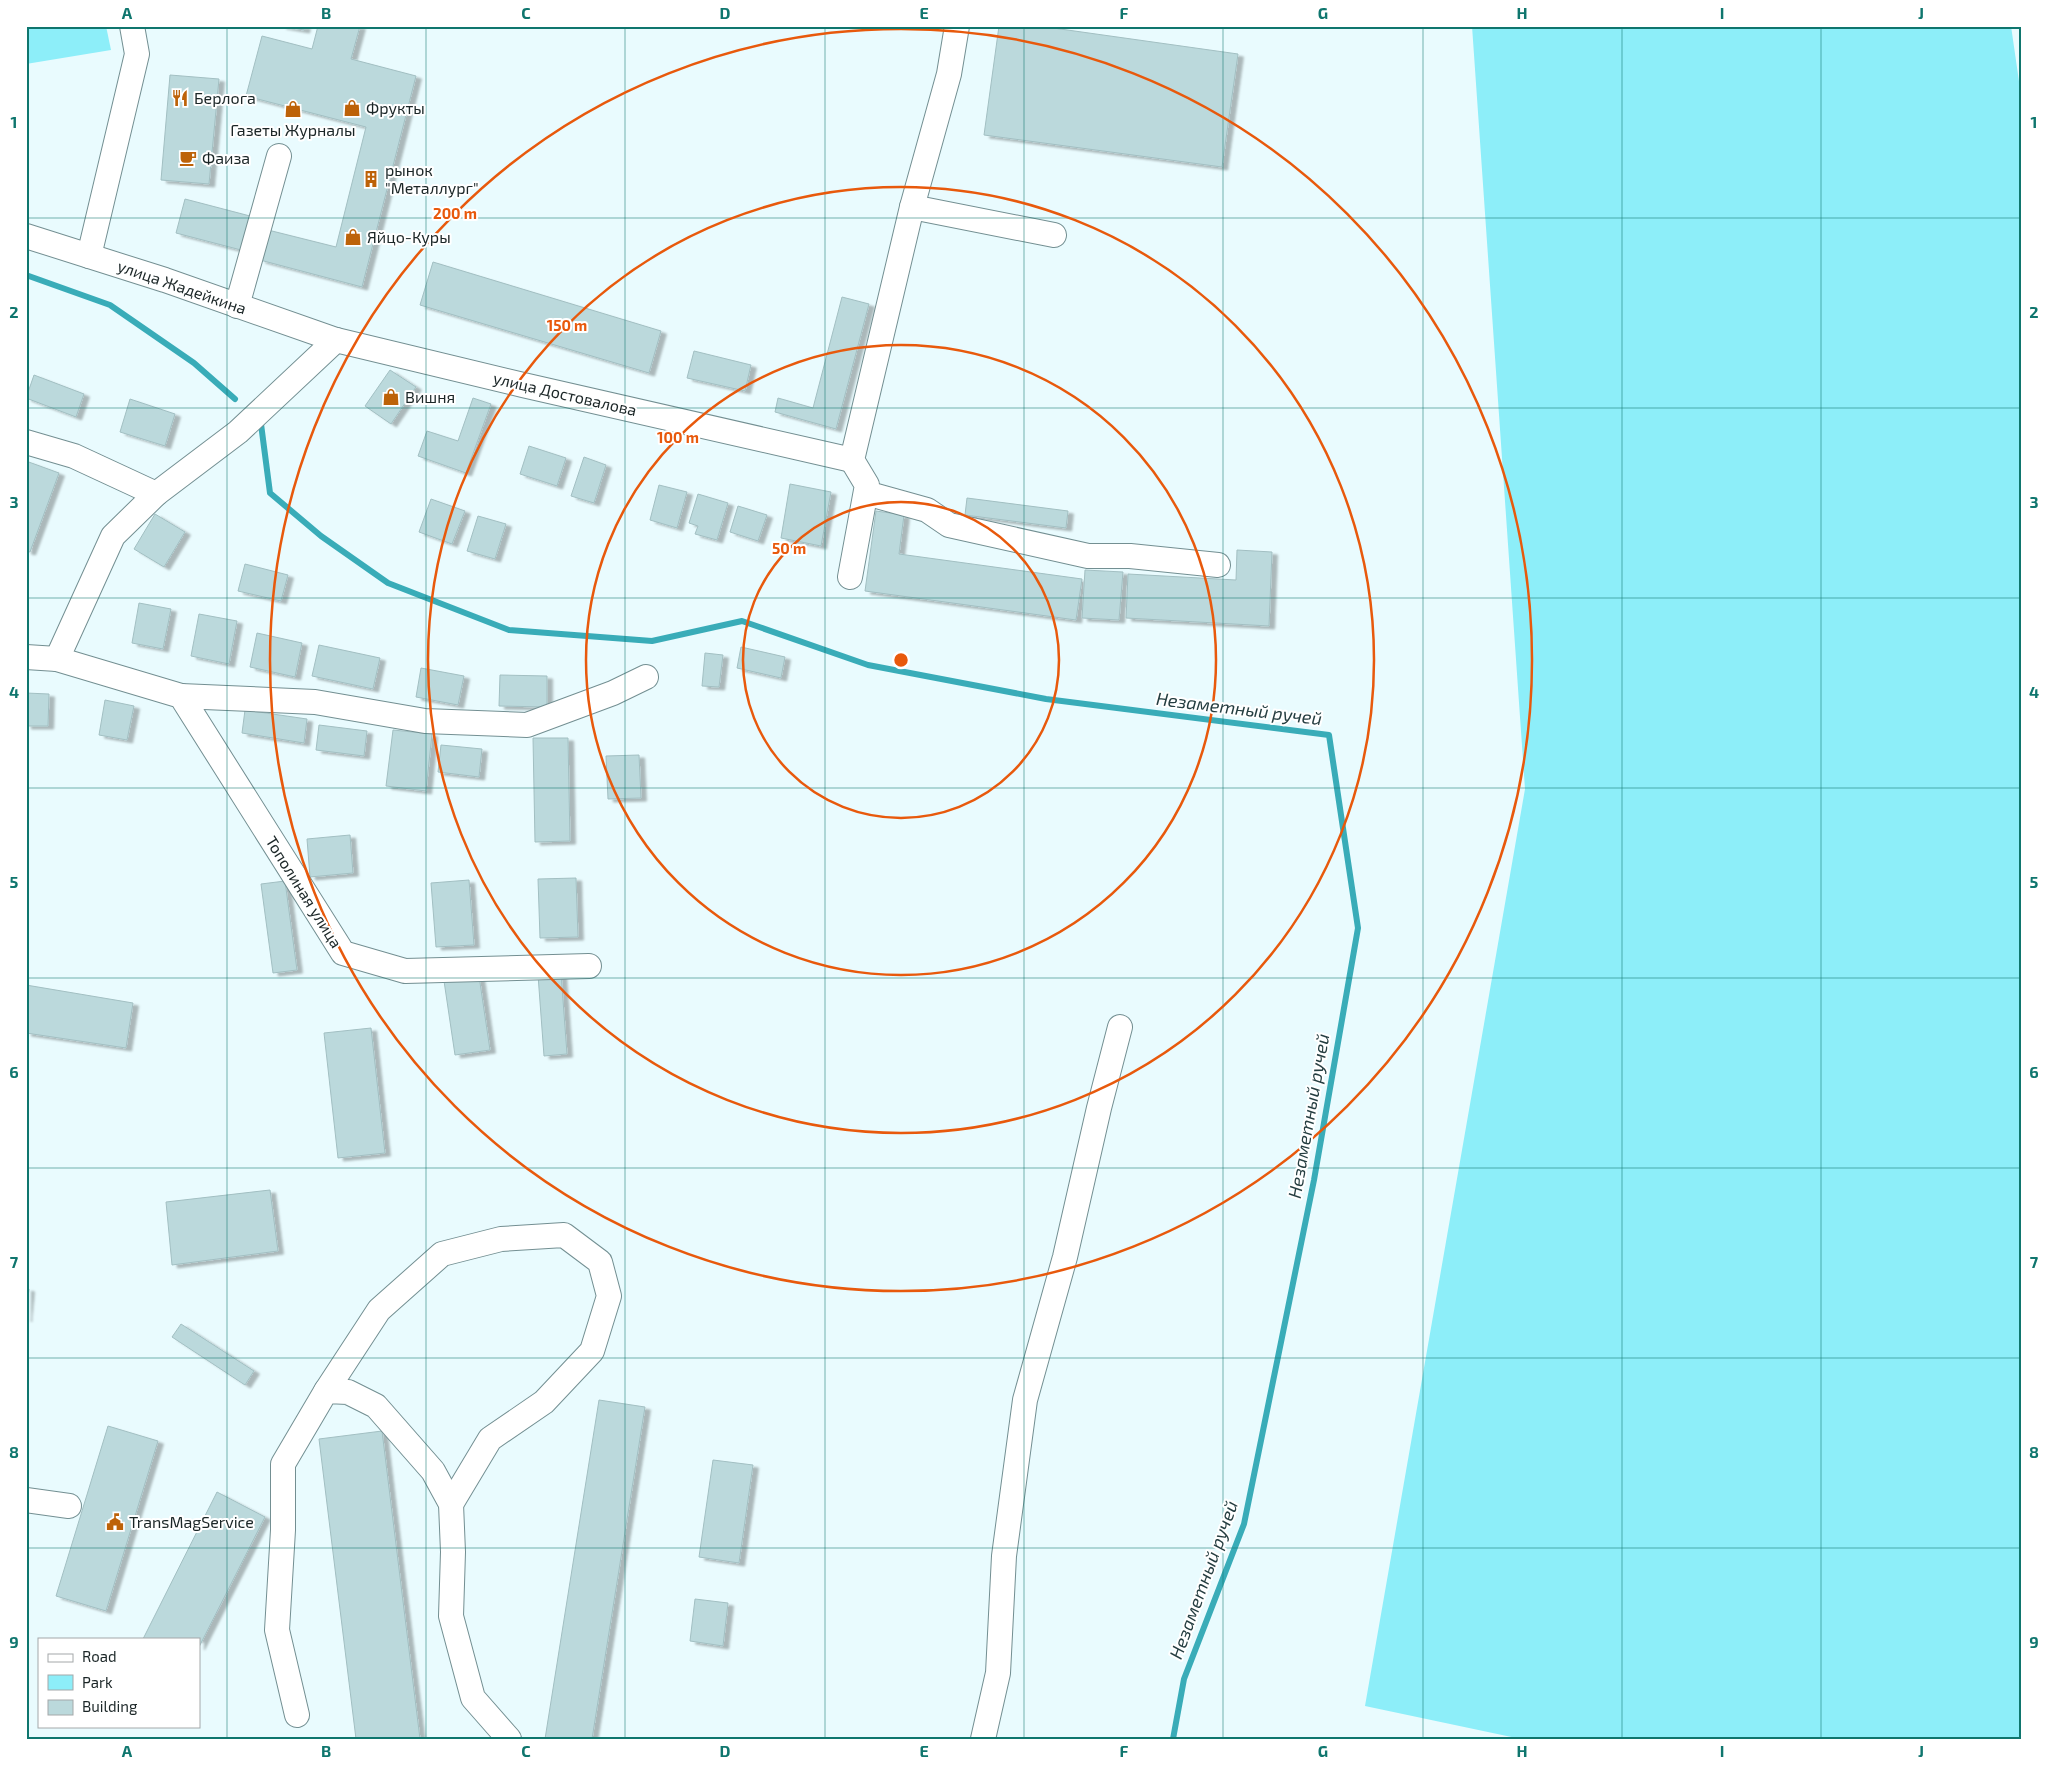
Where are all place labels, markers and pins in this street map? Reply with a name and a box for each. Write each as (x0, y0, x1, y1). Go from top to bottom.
restaurant icon: Берлога (170, 88, 190, 108)
place label: Берлога (194, 88, 256, 107)
shop icon: Фрукты (342, 98, 362, 118)
place label: Фрукты (366, 98, 425, 118)
shop icon: Газеты Журналы (283, 99, 303, 119)
place label: Газеты Журналы (230, 120, 356, 140)
cafe icon: Фаиза (178, 148, 198, 168)
place label: Фаиза (202, 148, 250, 167)
place label: рынок "Металлург" (385, 160, 479, 198)
building icon: рынок "Металлург" (361, 169, 381, 189)
shop icon: Яйцо-Куры (343, 227, 363, 247)
place label: Яйцо-Куры (367, 227, 451, 247)
shop icon: Вишня (381, 387, 401, 407)
place label: Вишня (405, 387, 455, 406)
centre of rings (892, 651, 910, 669)
public building icon: TransMagService (105, 1512, 125, 1532)
place label: TransMagService (129, 1512, 254, 1531)

